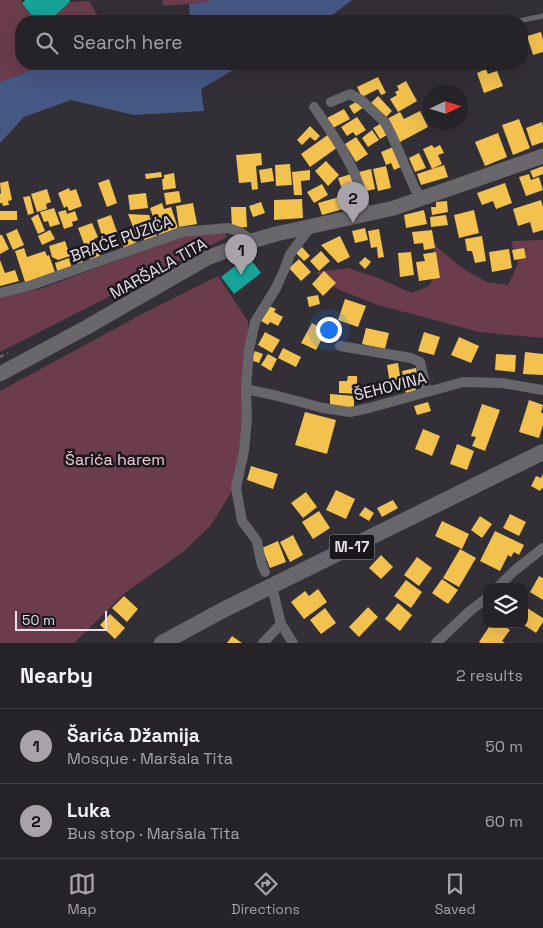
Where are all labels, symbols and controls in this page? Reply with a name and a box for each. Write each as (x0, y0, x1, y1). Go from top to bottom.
search box (15, 15, 528, 70)
icon: search (33, 29, 61, 57)
text: Search here (73, 30, 183, 55)
north arrow (423, 85, 468, 130)
pin: 2 (337, 182, 369, 223)
street label: BRAĆE PUZIĆA (67, 210, 175, 267)
street label: MARŠALA TITA (106, 233, 210, 304)
pin: 1 (225, 234, 257, 275)
your location (316, 317, 342, 343)
street label: ŠEHOVINA (352, 367, 429, 406)
park label: Šarića harem (65, 449, 165, 470)
road number: M-17 (330, 534, 374, 560)
map controls (483, 583, 528, 628)
button: layers (483, 583, 528, 628)
scale bar (15, 608, 108, 631)
text: 50 m (22, 611, 55, 629)
text: Nearby (20, 662, 93, 689)
text: 2 results (456, 665, 523, 686)
text: Šarića Džamija (67, 723, 200, 748)
text: 1 (32, 736, 40, 757)
text: 50 m (485, 736, 523, 757)
text: Mosque · Maršala Tita (67, 748, 233, 769)
text: Luka (67, 798, 111, 823)
text: 2 (31, 811, 41, 832)
text: 60 m (485, 811, 523, 832)
text: Bus stop · Maršala Tita (67, 823, 240, 844)
tab: Map (67, 870, 97, 918)
tab: Directions (231, 870, 300, 918)
tab: Saved (435, 870, 476, 918)

